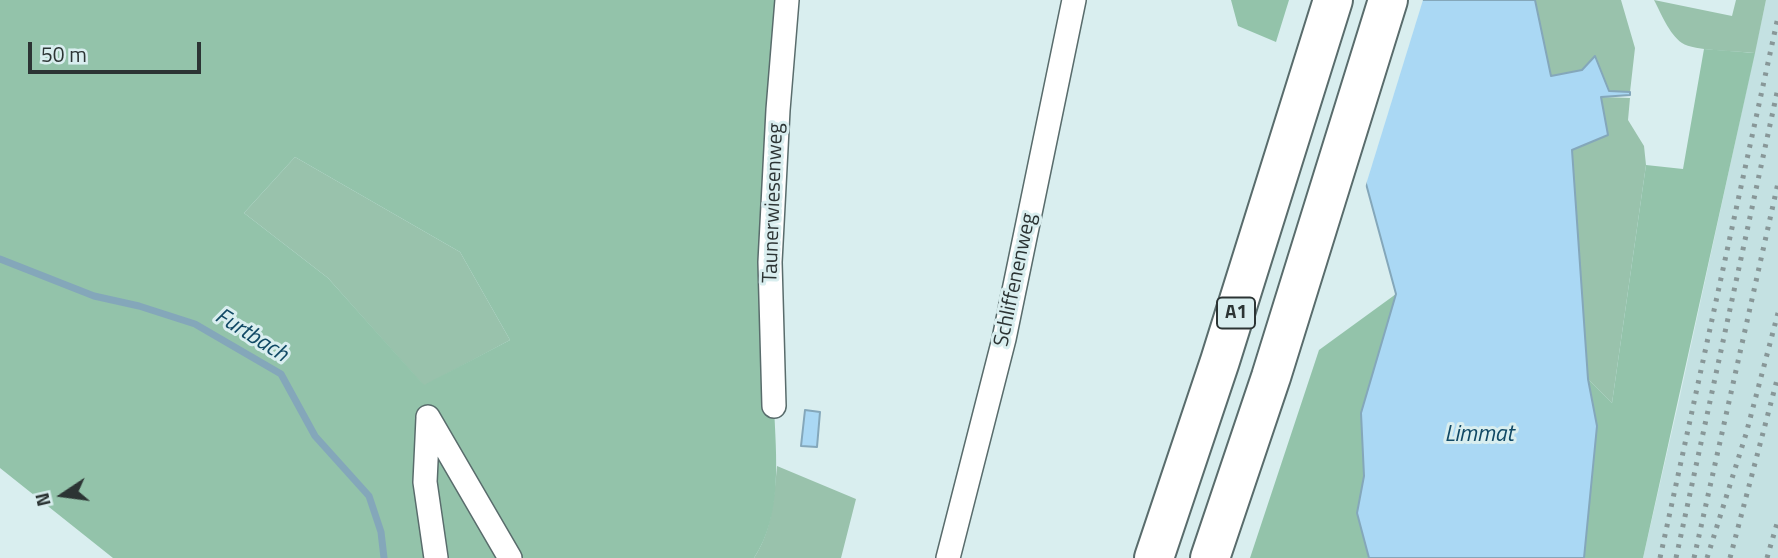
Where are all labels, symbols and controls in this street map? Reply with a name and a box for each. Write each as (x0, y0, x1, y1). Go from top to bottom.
scale bar (32, 28, 205, 72)
text: 50 m (41, 38, 87, 70)
street label: Taunerwiesenweg (759, 123, 789, 283)
street label: Schliffenenweg (990, 211, 1042, 349)
road number: A1 (1217, 298, 1255, 328)
water label: Furtbach (209, 303, 293, 369)
water label: Limmat (1444, 421, 1514, 449)
north arrow (28, 460, 98, 530)
text: N (26, 490, 58, 510)

